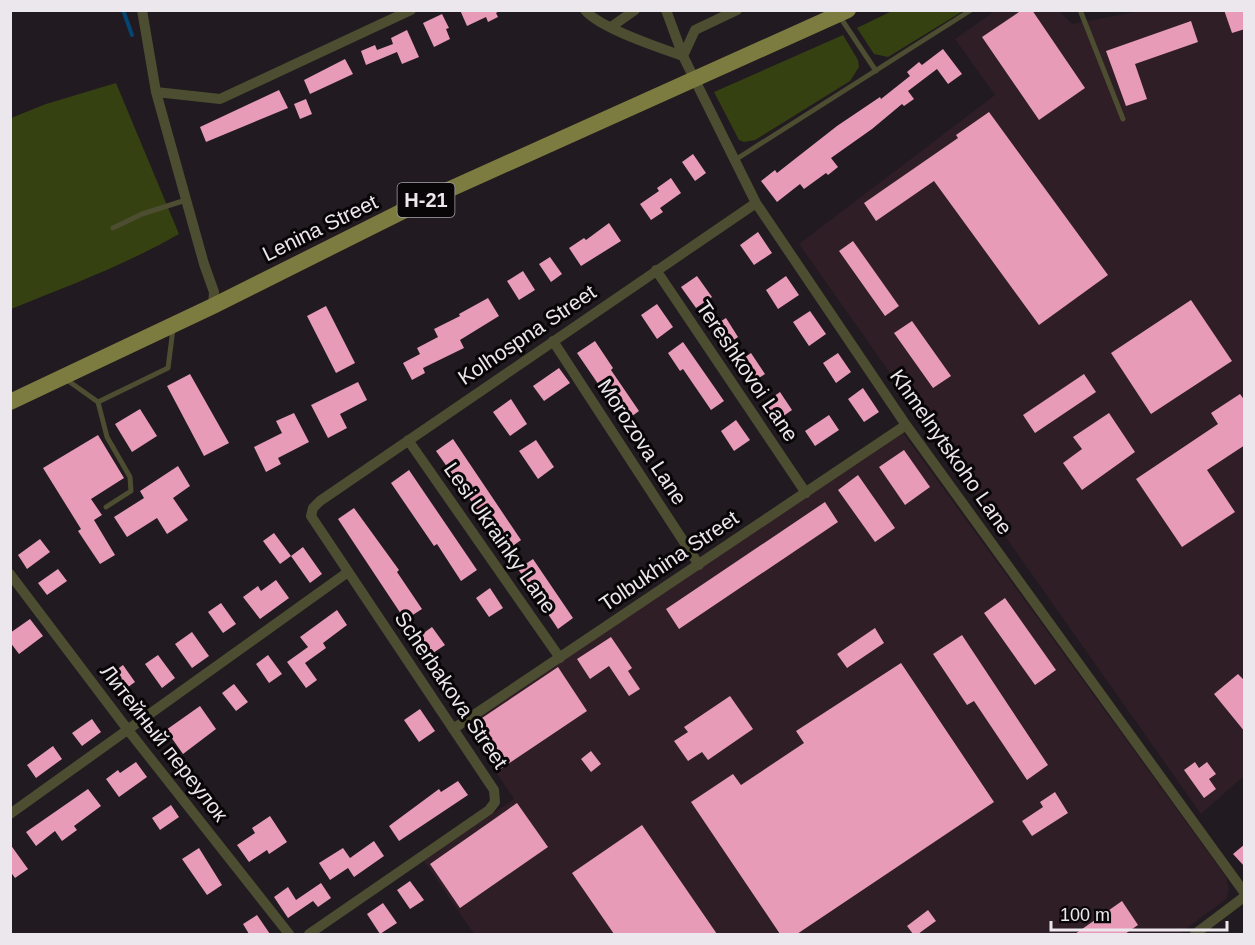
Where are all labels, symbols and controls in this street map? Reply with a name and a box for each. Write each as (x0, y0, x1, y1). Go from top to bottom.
road number: Н-21 (398, 183, 454, 217)
street label: Lenina Street (259, 190, 381, 265)
street label: Kolhospna Street (454, 280, 600, 389)
street label: Tereshkovoi Lane (692, 296, 803, 445)
street label: Khmelnytskoho Lane (886, 365, 1017, 539)
street label: Morozova Lane (593, 375, 691, 509)
street label: Lesi Ukrainky Lane (440, 458, 561, 617)
street label: Tolbukhina Street (595, 506, 743, 615)
street label: Scherbakova Street (390, 607, 513, 773)
street label: Литейный переулок (96, 660, 233, 826)
scale bar (1051, 894, 1226, 932)
text: 100 m (1060, 905, 1110, 925)

